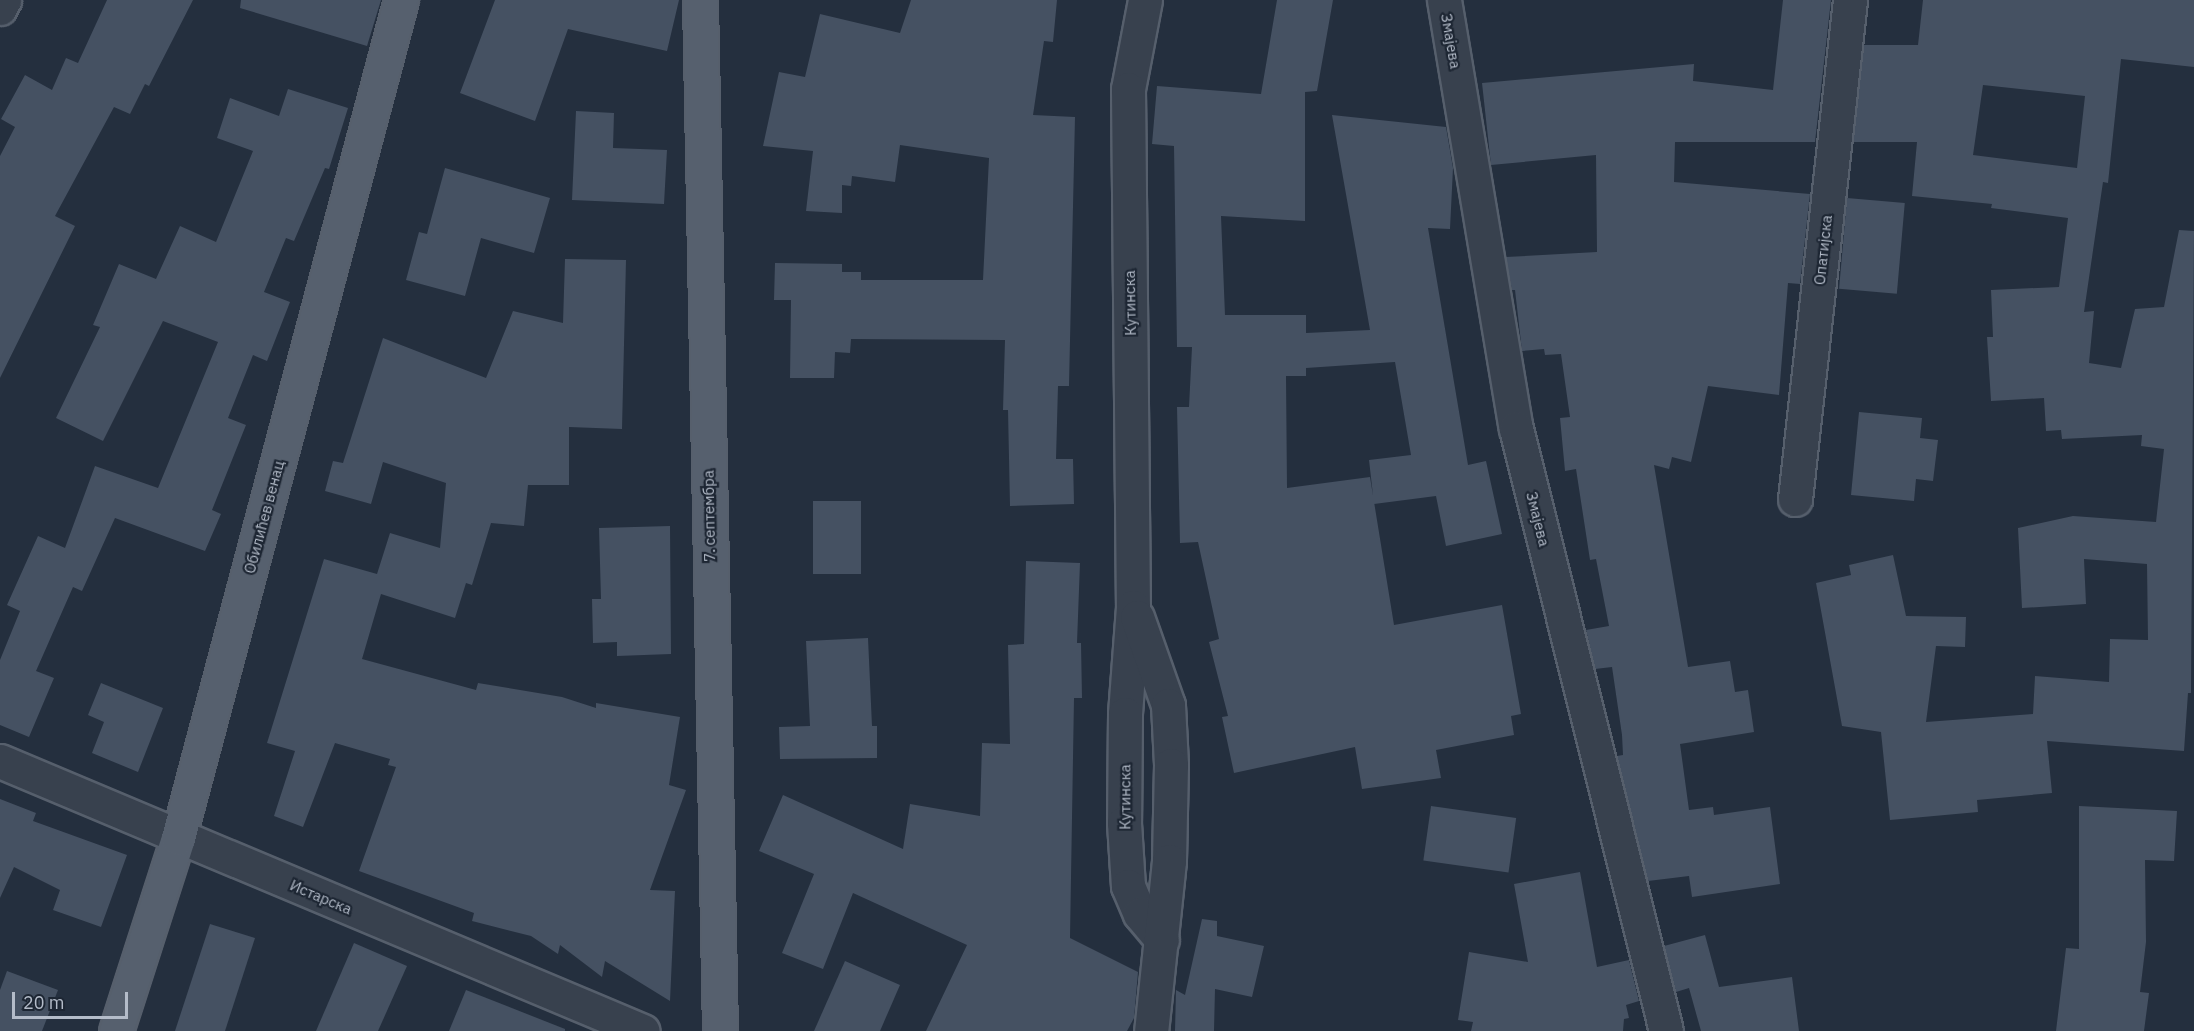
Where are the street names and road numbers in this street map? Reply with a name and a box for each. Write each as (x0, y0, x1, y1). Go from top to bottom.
street label: Змајева (1437, 12, 1465, 70)
street label: Опатијска (1810, 214, 1836, 286)
street label: Кутинска (1120, 270, 1140, 336)
street label: Обилићев венац (240, 459, 288, 575)
street label: 7. септембра (699, 470, 719, 562)
street label: Змајева (1523, 490, 1553, 548)
street label: Кутинска (1116, 764, 1134, 830)
street label: Истарска (287, 876, 355, 918)

